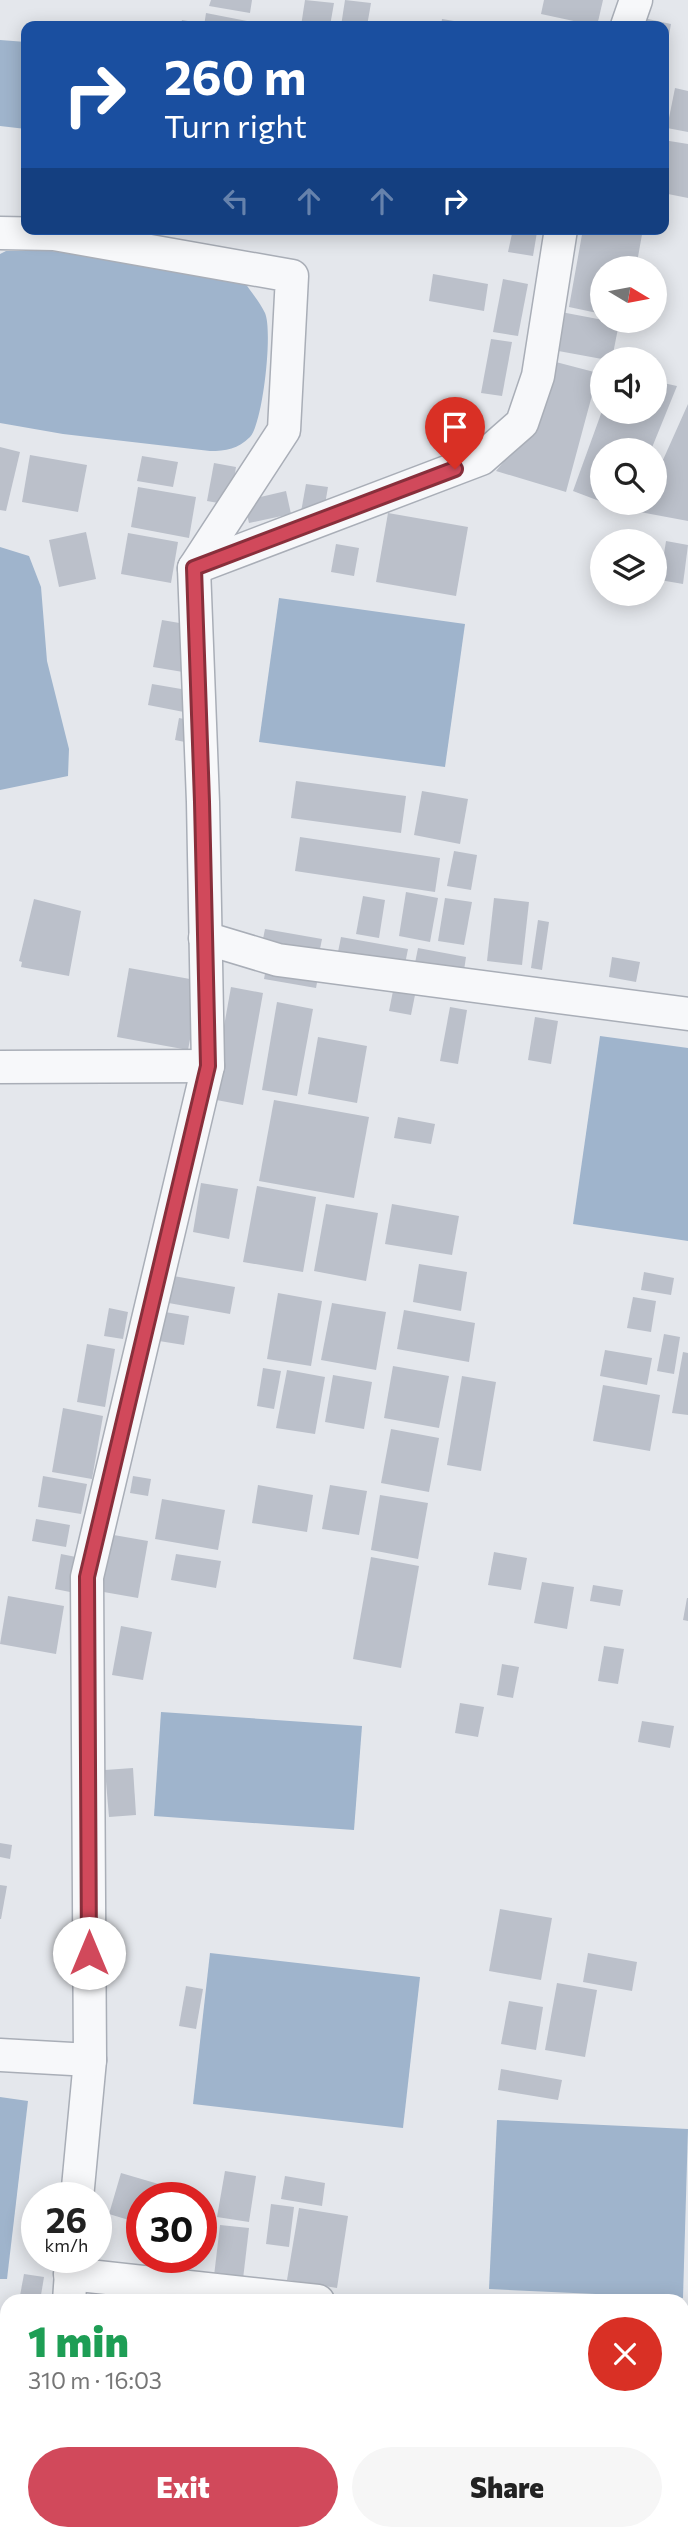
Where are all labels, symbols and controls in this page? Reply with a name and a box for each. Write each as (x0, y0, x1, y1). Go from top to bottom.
text: 260 m (164, 45, 306, 105)
icon: right (49, 49, 140, 140)
text: Turn right (164, 105, 307, 145)
icon: left (217, 182, 255, 220)
icon: ahead (290, 182, 328, 220)
icon: ahead (363, 182, 401, 220)
icon: right (436, 182, 474, 220)
north arrow (590, 256, 667, 332)
map controls (590, 256, 667, 606)
button: sound (590, 347, 667, 424)
pin (425, 397, 485, 469)
icon: arrive (436, 408, 474, 446)
button: search (590, 438, 667, 515)
button: layers (590, 529, 667, 606)
position arrow (52, 1916, 126, 1990)
speed limit sign: 30 (126, 2182, 217, 2273)
text: 26 (46, 2197, 87, 2240)
text: km/h (45, 2234, 88, 2256)
text: 1 min (28, 2314, 129, 2366)
button: close (588, 2317, 662, 2391)
text: 310 m · 16:03 (28, 2366, 162, 2394)
button: Exit (28, 2447, 338, 2527)
button: Share (352, 2447, 662, 2527)

